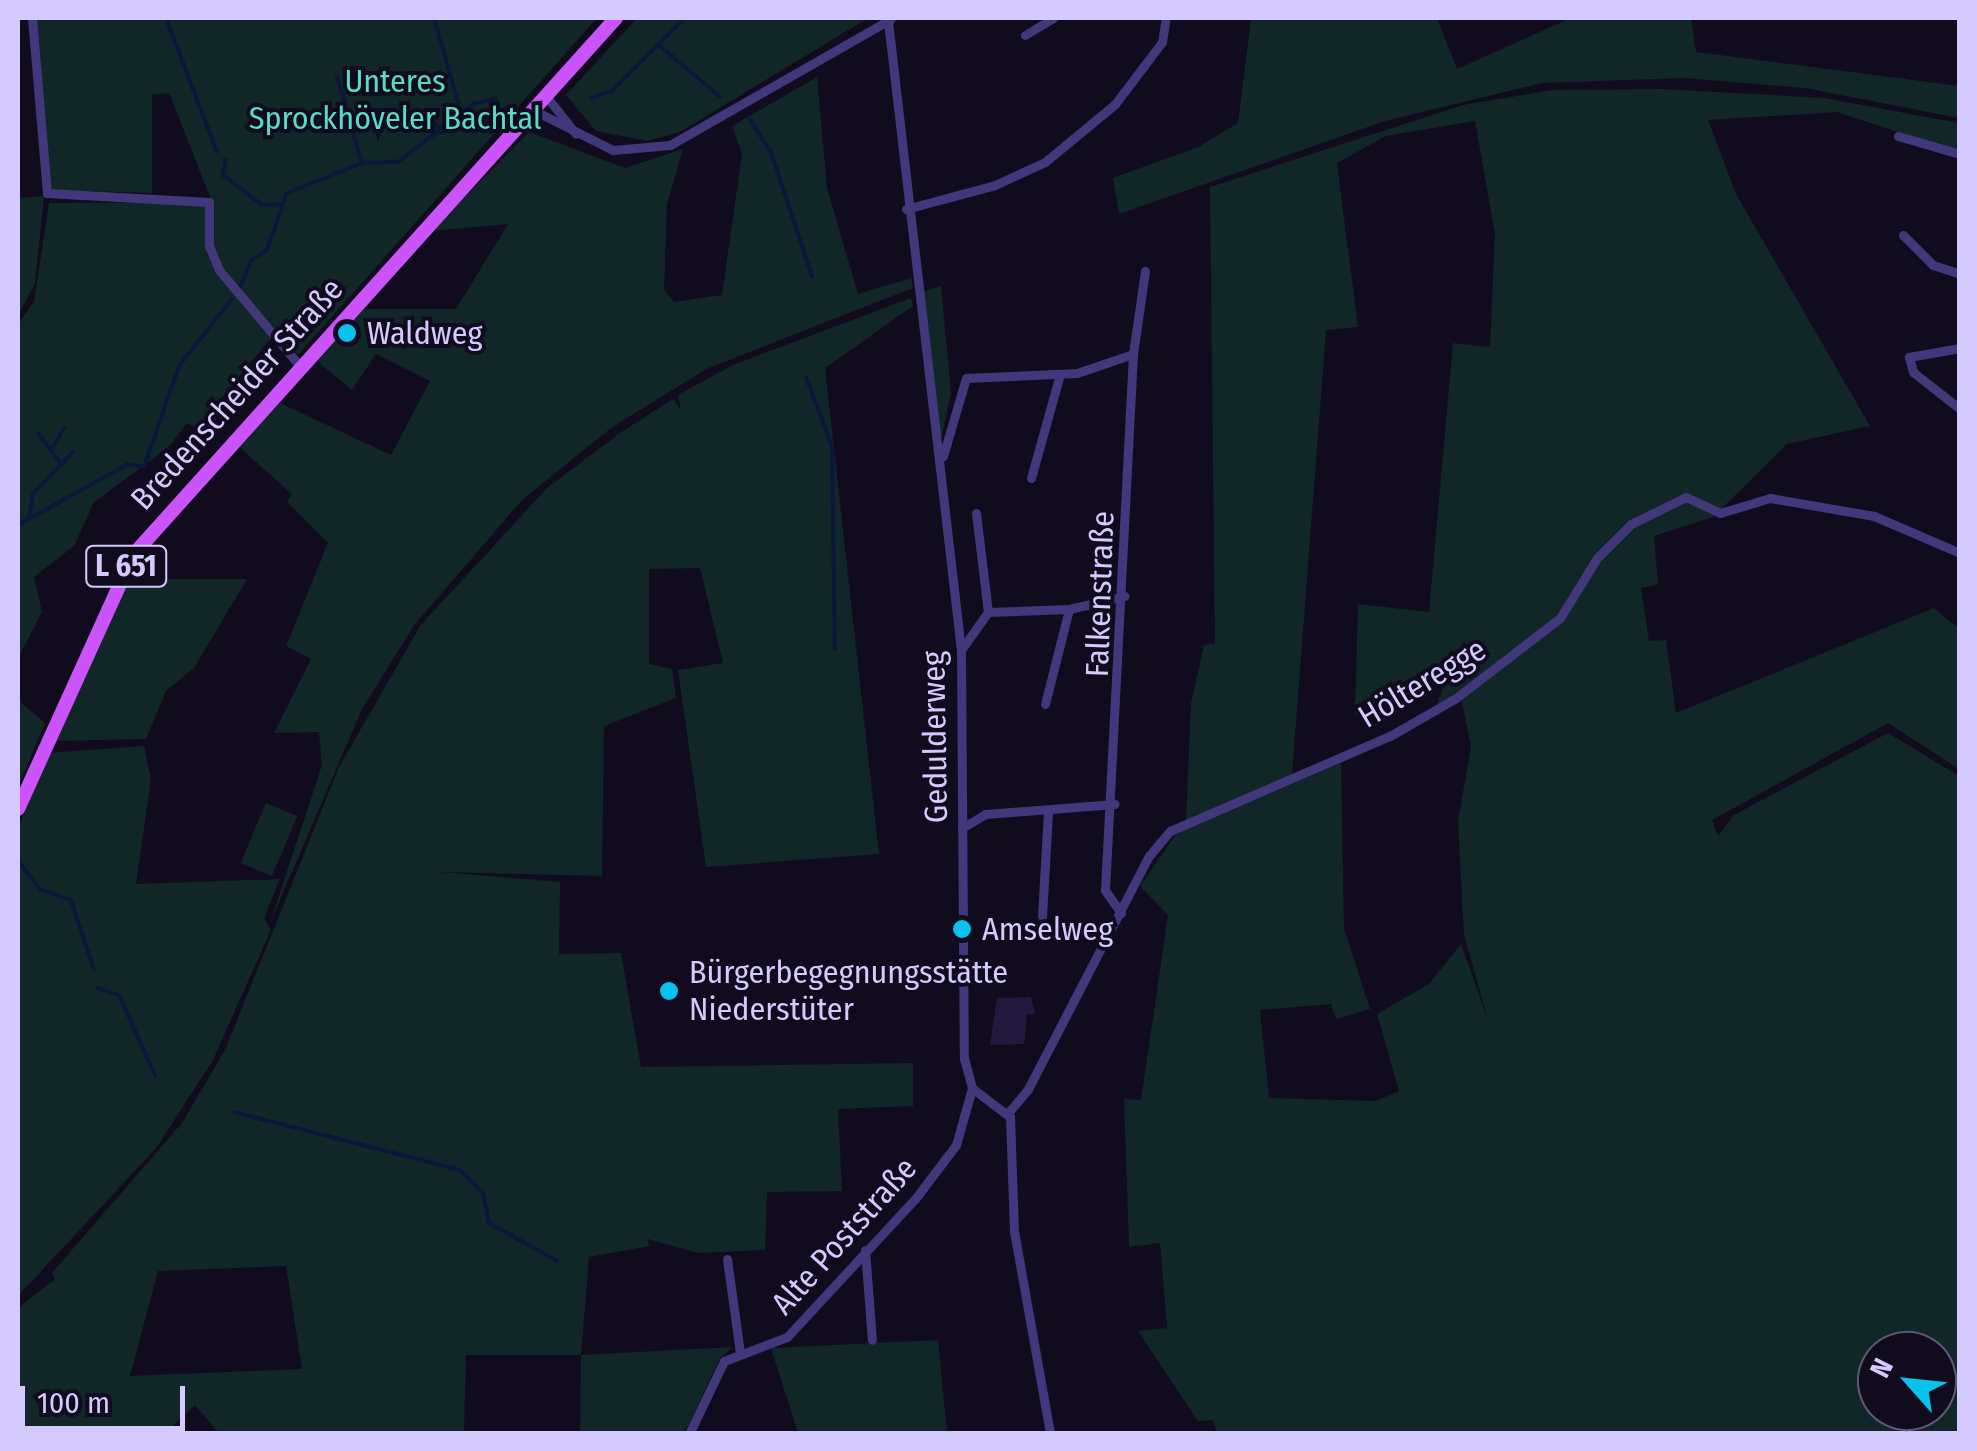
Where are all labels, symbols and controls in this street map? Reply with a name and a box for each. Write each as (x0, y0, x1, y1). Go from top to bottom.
park label: Unteres Sprockhöveler Bachtal (249, 63, 541, 138)
street label: Bredenscheider Straße (123, 270, 351, 518)
place label: Waldweg (367, 314, 483, 352)
marker: Waldweg (336, 322, 358, 344)
street label: Falkenstraße (1078, 510, 1122, 678)
road number: L 651 (84, 541, 168, 591)
street label: Hölteregge (1351, 630, 1493, 736)
street label: Gedulderweg (914, 651, 956, 823)
place label: Amselweg (982, 910, 1113, 948)
marker: Amselweg (951, 918, 973, 940)
place label: Bürgerbegegnungsstätte Niederstüter (689, 954, 1008, 1029)
marker: Bürgerbegegnungsstätte Niederstüter (658, 980, 680, 1002)
street label: Alte Poststraße (763, 1149, 925, 1323)
north arrow (1857, 1331, 1957, 1431)
text: N (1863, 1353, 1900, 1383)
scale bar (25, 1366, 190, 1428)
text: 100 m (37, 1385, 110, 1421)

